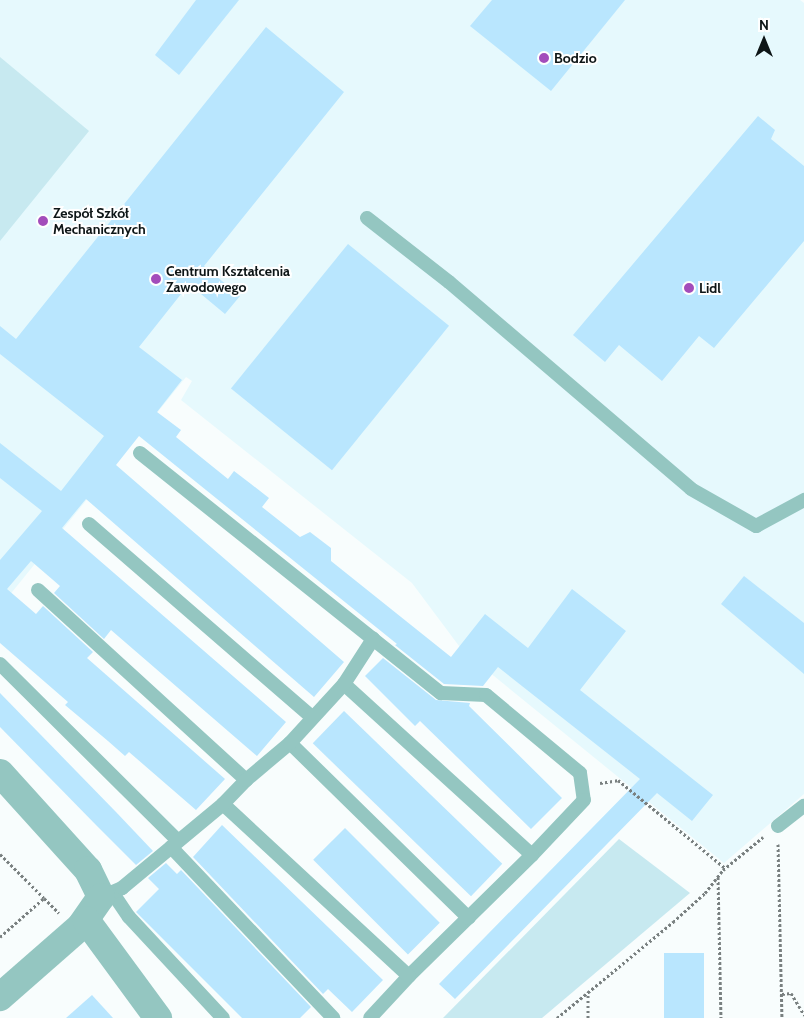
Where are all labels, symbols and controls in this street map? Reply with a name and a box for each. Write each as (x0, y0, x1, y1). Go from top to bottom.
north arrow (739, 15, 789, 65)
text: N (759, 16, 769, 34)
place label: Bodzio (554, 50, 597, 66)
marker: Bodzio (538, 52, 550, 64)
place label: Zespół Szkół Mechanicznych (53, 205, 146, 238)
marker: Zespół Szkół Mechanicznych (37, 215, 49, 227)
place label: Centrum Kształcenia Zawodowego (166, 263, 290, 296)
marker: Centrum Kształcenia Zawodowego (150, 273, 162, 285)
place label: Lidl (699, 280, 721, 296)
marker: Lidl (683, 282, 695, 294)

